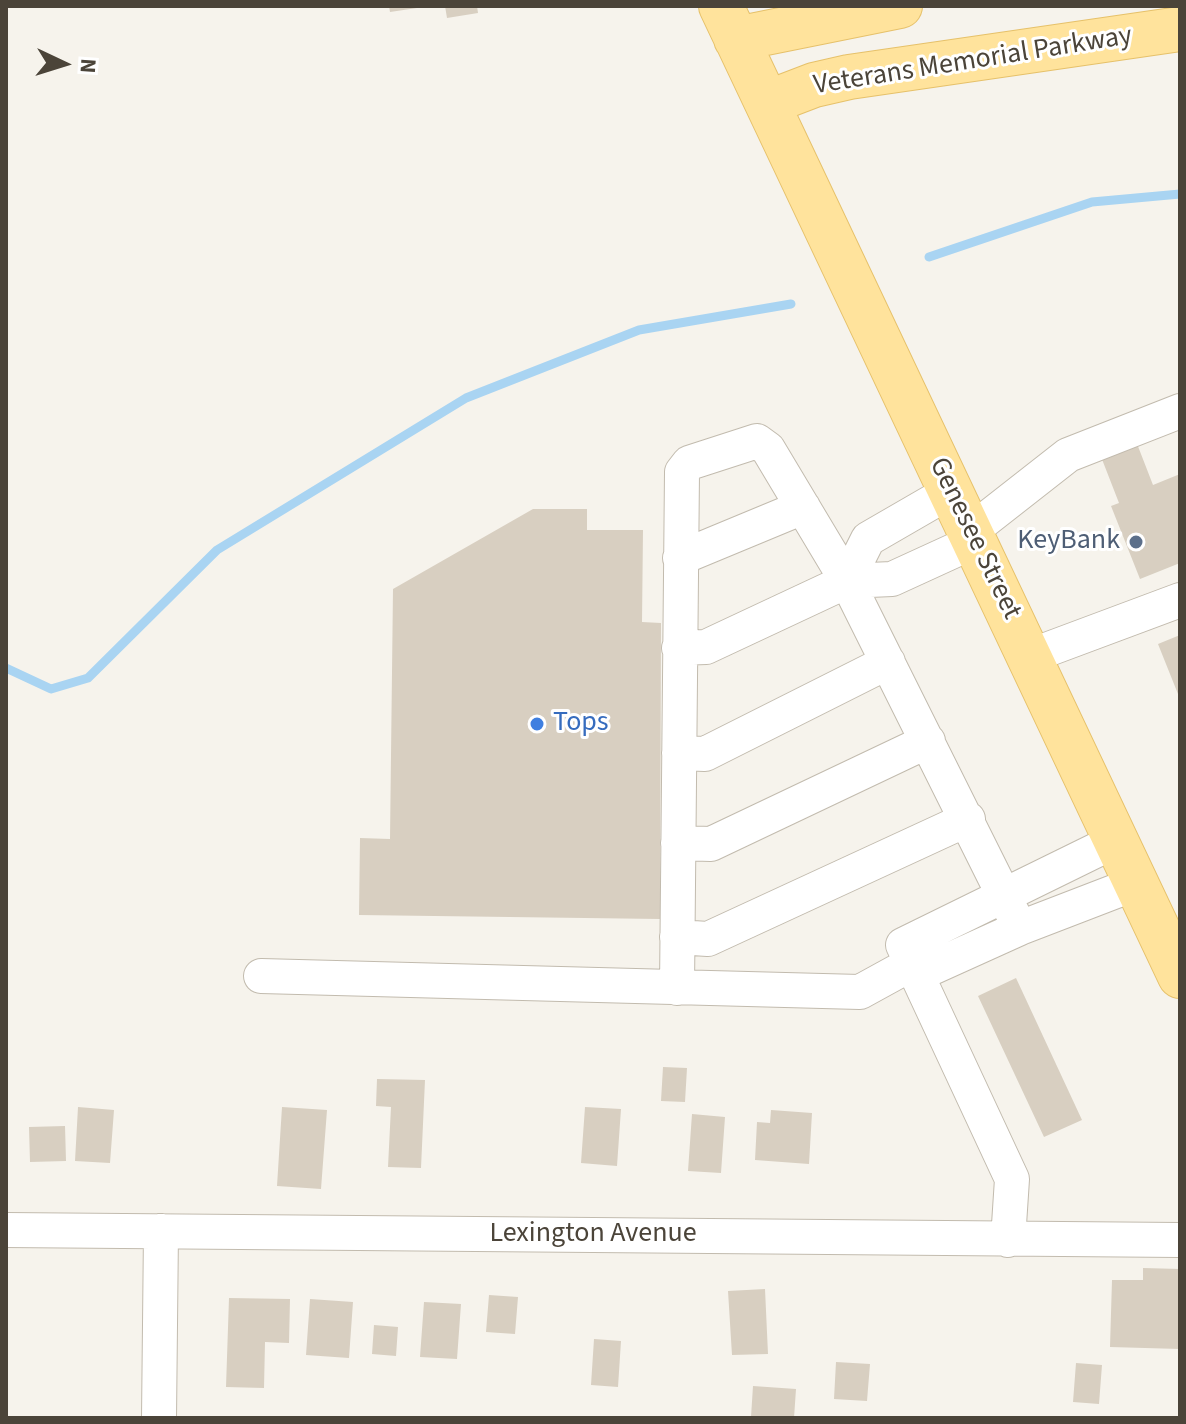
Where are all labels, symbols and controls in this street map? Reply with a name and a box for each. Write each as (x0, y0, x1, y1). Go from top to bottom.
street label: Veterans Memorial Parkway (811, 20, 1135, 104)
north arrow (24, 24, 104, 104)
text: N (71, 57, 104, 74)
street label: Genesee Street (920, 453, 1028, 625)
place label: KeyBank (1017, 525, 1120, 559)
marker: KeyBank (1127, 533, 1145, 551)
place label: Tops (553, 707, 609, 741)
marker: Tops (528, 715, 546, 733)
street label: Lexington Avenue (489, 1218, 697, 1252)

